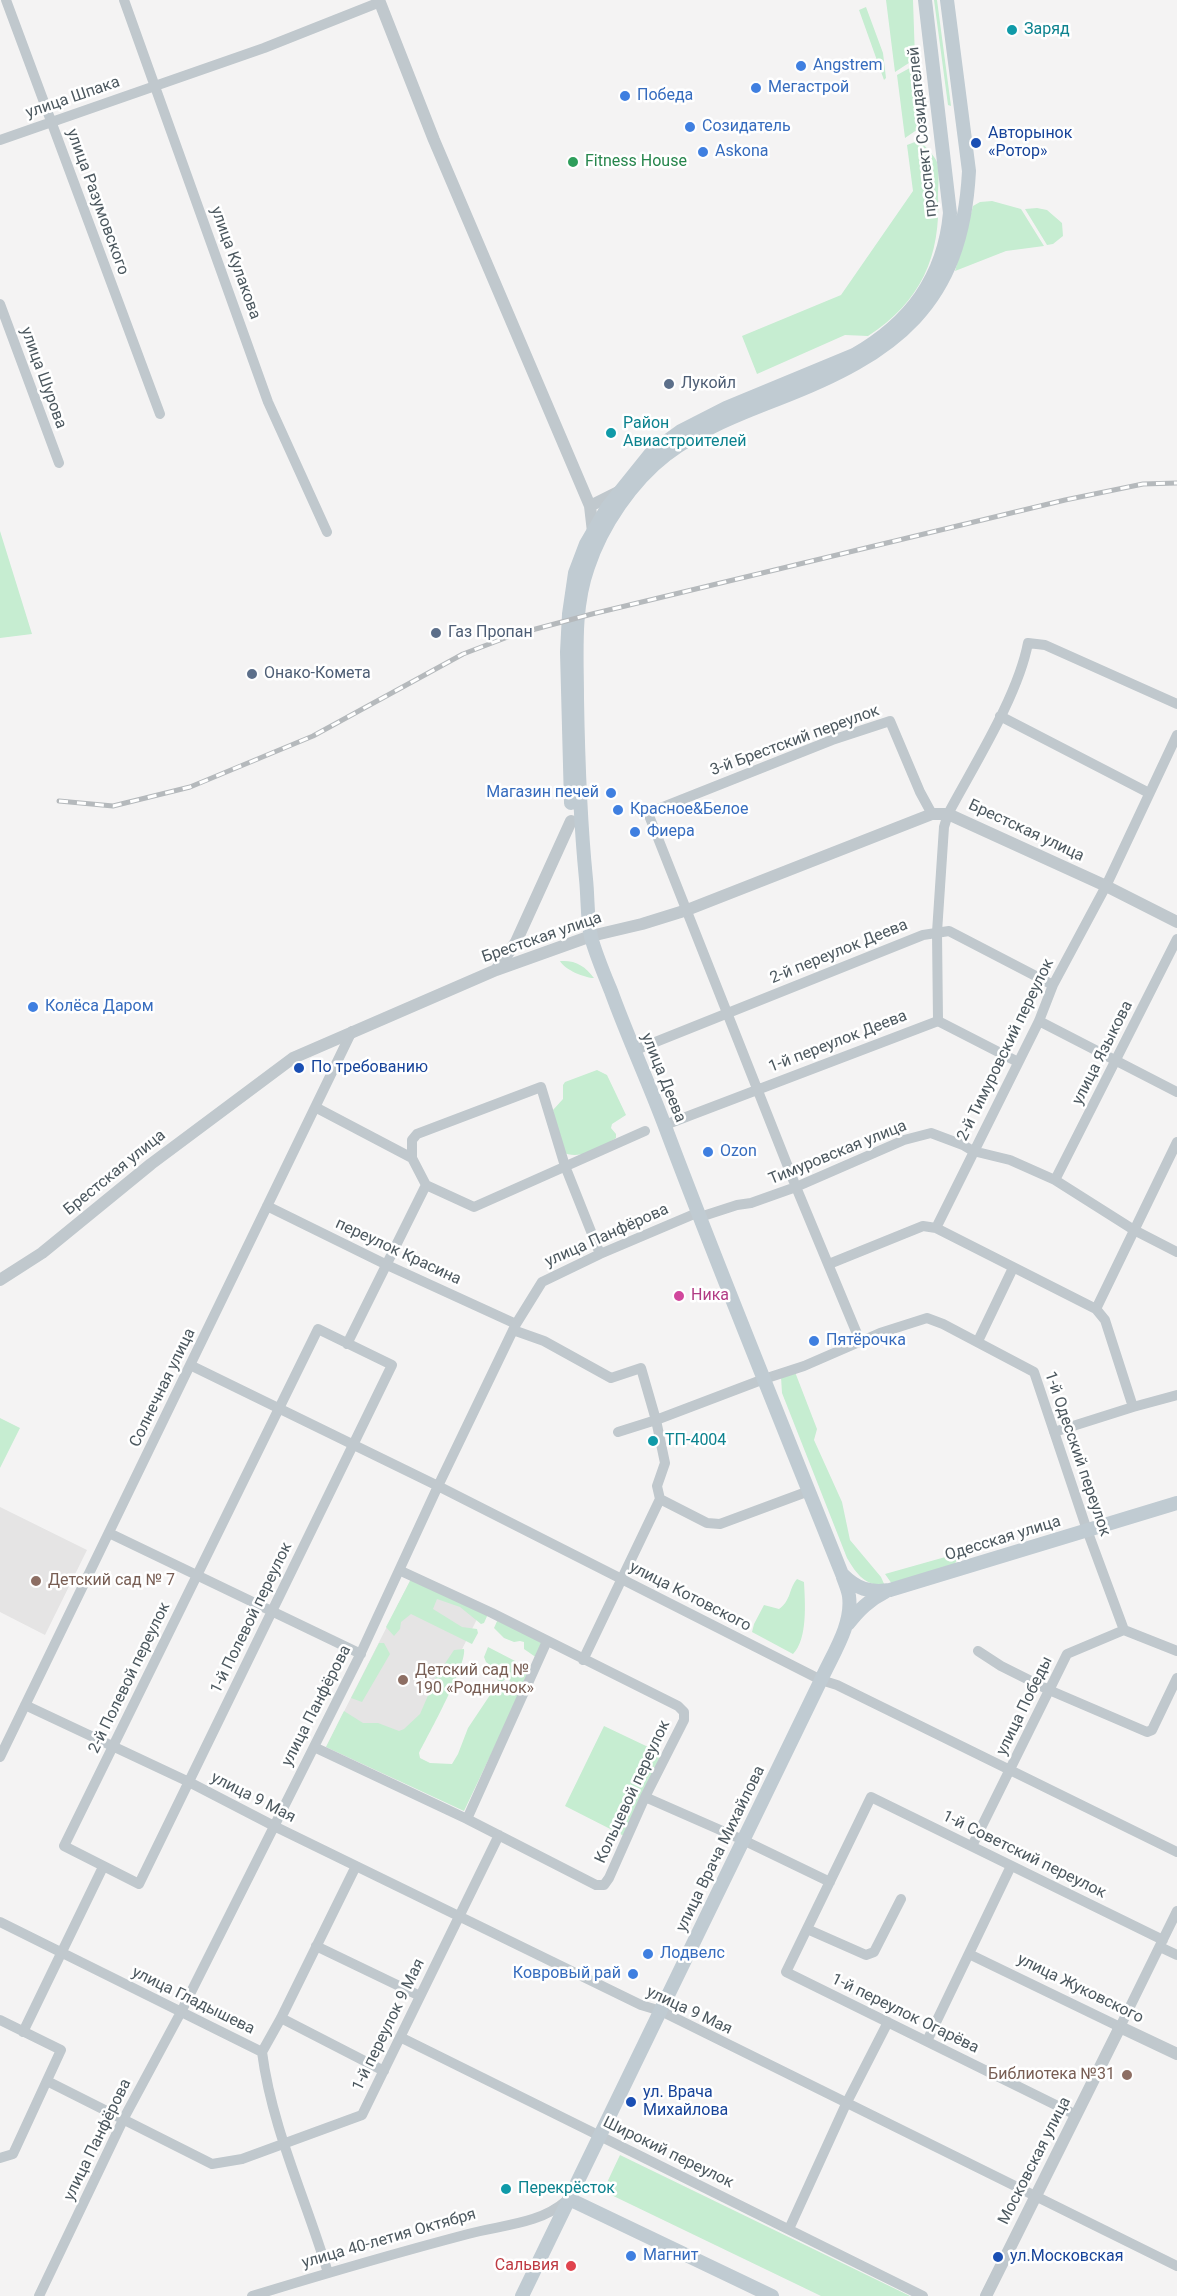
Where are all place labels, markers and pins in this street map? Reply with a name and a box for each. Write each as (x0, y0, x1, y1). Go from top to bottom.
place label: Заряд (1024, 20, 1070, 40)
marker: Заряд (1005, 23, 1019, 37)
place label: Angstrem (813, 56, 883, 76)
marker: Angstrem (794, 59, 808, 73)
place label: Мегастрой (768, 78, 849, 98)
marker: Мегастрой (749, 81, 763, 95)
place label: Победа (637, 86, 693, 106)
marker: Победа (618, 89, 632, 103)
place label: Созидатель (702, 117, 791, 137)
marker: Созидатель (683, 120, 697, 134)
place label: Авторынок «Ротор» (988, 124, 1072, 162)
marker: Авторынок «Ротор» (969, 136, 983, 150)
place label: Askona (715, 142, 768, 162)
marker: Askona (696, 145, 710, 159)
place label: Fitness House (585, 152, 687, 172)
marker: Fitness House (566, 155, 580, 169)
place label: Лукойл (681, 374, 736, 394)
marker: Лукойл (662, 377, 676, 391)
place label: Район Авиастроителей (623, 414, 746, 452)
marker: Район Авиастроителей (604, 426, 618, 440)
place label: Газ Пропан (448, 623, 533, 643)
marker: Газ Пропан (429, 626, 443, 640)
place label: Онако-Комета (264, 664, 371, 684)
marker: Онако-Комета (245, 667, 259, 681)
place label: Магазин печей (486, 783, 599, 803)
marker: Магазин печей (604, 786, 618, 800)
place label: Красное&Белое (630, 800, 748, 820)
marker: Красное&Белое (611, 803, 625, 817)
place label: Фиера (647, 822, 695, 842)
marker: Фиера (628, 825, 642, 839)
place label: Колёса Даром (45, 997, 154, 1017)
marker: Колёса Даром (26, 1000, 40, 1014)
place label: По требованию (311, 1058, 428, 1078)
marker: По требованию (292, 1061, 306, 1075)
place label: Ozon (720, 1142, 757, 1162)
marker: Ozon (701, 1145, 715, 1159)
place label: Ника (691, 1286, 729, 1306)
marker: Ника (672, 1289, 686, 1303)
place label: Пятёрочка (826, 1331, 906, 1351)
marker: Пятёрочка (807, 1334, 821, 1348)
place label: ТП-4004 (665, 1431, 726, 1451)
marker: ТП-4004 (646, 1434, 660, 1448)
place label: Детский сад № 7 (48, 1571, 175, 1591)
marker: Детский сад № 7 (29, 1574, 43, 1588)
place label: Детский сад № 190 «Родничок» (415, 1661, 534, 1699)
marker: Детский сад № 190 «Родничок» (396, 1673, 410, 1687)
place label: Лодвелс (660, 1944, 725, 1964)
marker: Лодвелс (641, 1947, 655, 1961)
place label: Ковровый рай (513, 1964, 621, 1984)
marker: Ковровый рай (626, 1967, 640, 1981)
place label: Библиотека №31 (988, 2065, 1115, 2085)
marker: Библиотека №31 (1120, 2068, 1134, 2082)
place label: ул. Врача Михайлова (643, 2083, 728, 2121)
marker: ул. Врача Михайлова (624, 2095, 638, 2109)
place label: Перекрёсток (518, 2179, 615, 2199)
marker: Перекрёсток (499, 2182, 513, 2196)
place label: Магнит (643, 2246, 699, 2266)
place label: ул.Московская (1010, 2247, 1123, 2267)
marker: Магнит (624, 2249, 638, 2263)
marker: ул.Московская (991, 2250, 1005, 2264)
place label: Сальвия (495, 2256, 559, 2276)
marker: Сальвия (564, 2259, 578, 2273)

